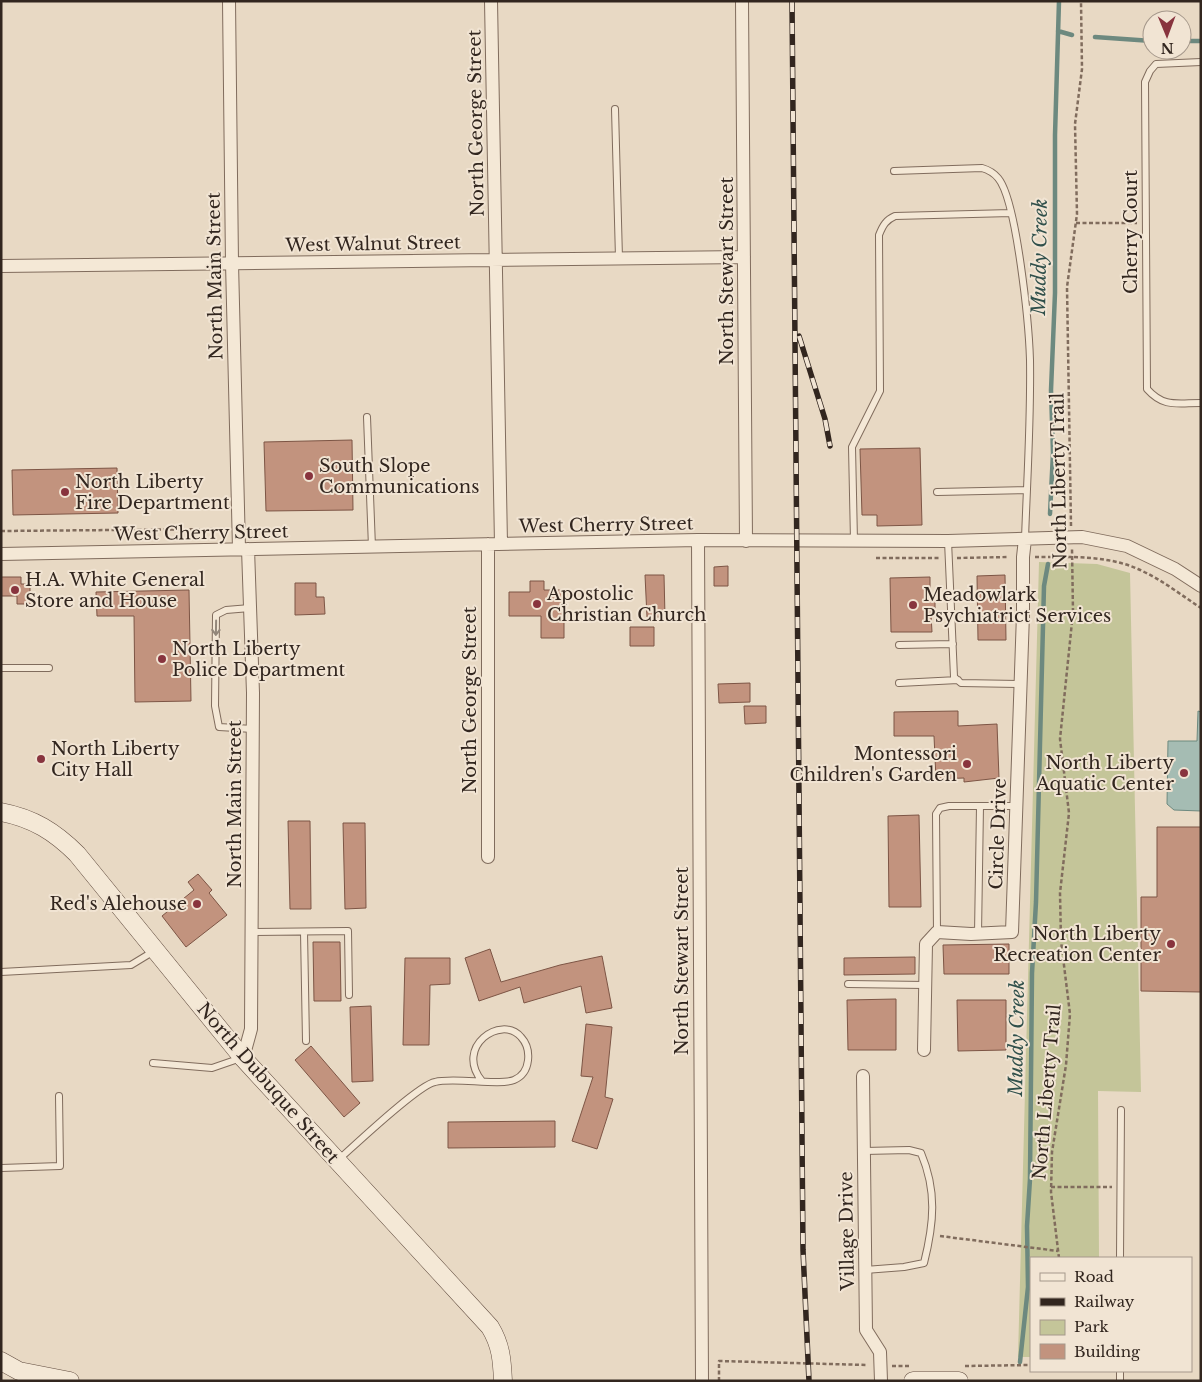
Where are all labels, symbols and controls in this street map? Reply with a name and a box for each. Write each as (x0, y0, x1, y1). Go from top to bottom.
north arrow (1142, 10, 1192, 60)
street label: North George Street (463, 29, 489, 217)
text: N (1160, 39, 1174, 57)
street label: Cherry Court (1120, 170, 1142, 294)
street label: North Stewart Street (716, 176, 738, 365)
street label: North Main Street (203, 192, 227, 360)
water label: Muddy Creek (1027, 198, 1052, 317)
street label: West Walnut Street (284, 231, 461, 257)
street label: North Liberty Trail (1046, 392, 1072, 569)
place label: South Slope Communications (319, 455, 479, 498)
marker: South Slope Communications (303, 470, 315, 482)
place label: North Liberty Fire Department (75, 471, 230, 514)
marker: North Liberty Fire Department (59, 486, 71, 498)
street label: West Cherry Street (517, 512, 694, 538)
street label: West Cherry Street (112, 520, 289, 546)
place label: H.A. White General Store and House (25, 569, 205, 612)
place label: Apostolic Christian Church (546, 583, 707, 626)
marker: H.A. White General Store and House (9, 584, 21, 596)
place label: Meadowlark Psychiatrict Services (923, 584, 1111, 627)
marker: Apostolic Christian Church (531, 598, 543, 610)
marker: Meadowlark Psychiatrict Services (907, 599, 919, 611)
street label: North George Street (459, 606, 481, 794)
one-way arrow (211, 620, 220, 636)
place label: North Liberty Police Department (172, 638, 346, 681)
marker: North Liberty Police Department (156, 653, 168, 665)
street label: North Main Street (224, 720, 246, 888)
place label: North Liberty City Hall (51, 738, 180, 781)
place label: Montessori Children's Garden (789, 743, 957, 786)
place label: North Liberty Aquatic Center (1035, 752, 1174, 795)
marker: North Liberty City Hall (35, 753, 47, 765)
marker: Montessori Children's Garden (961, 758, 973, 770)
marker: North Liberty Aquatic Center (1178, 767, 1190, 779)
street label: Circle Drive (985, 778, 1011, 890)
street label: North Stewart Street (671, 866, 693, 1055)
place label: Red's Alehouse (49, 893, 187, 915)
marker: Red's Alehouse (191, 898, 203, 910)
place label: North Liberty Recreation Center (993, 923, 1161, 966)
marker: North Liberty Recreation Center (1165, 938, 1177, 950)
water label: Muddy Creek (1004, 979, 1029, 1098)
street label: North Dubuque Street (192, 998, 344, 1168)
street label: North Liberty Trail (1028, 1003, 1066, 1181)
street label: Village Drive (835, 1171, 859, 1292)
legend (1030, 1257, 1192, 1372)
text: Road (1074, 1267, 1114, 1286)
text: Railway (1074, 1292, 1135, 1311)
text: Park (1074, 1317, 1110, 1336)
text: Building (1074, 1342, 1141, 1361)

